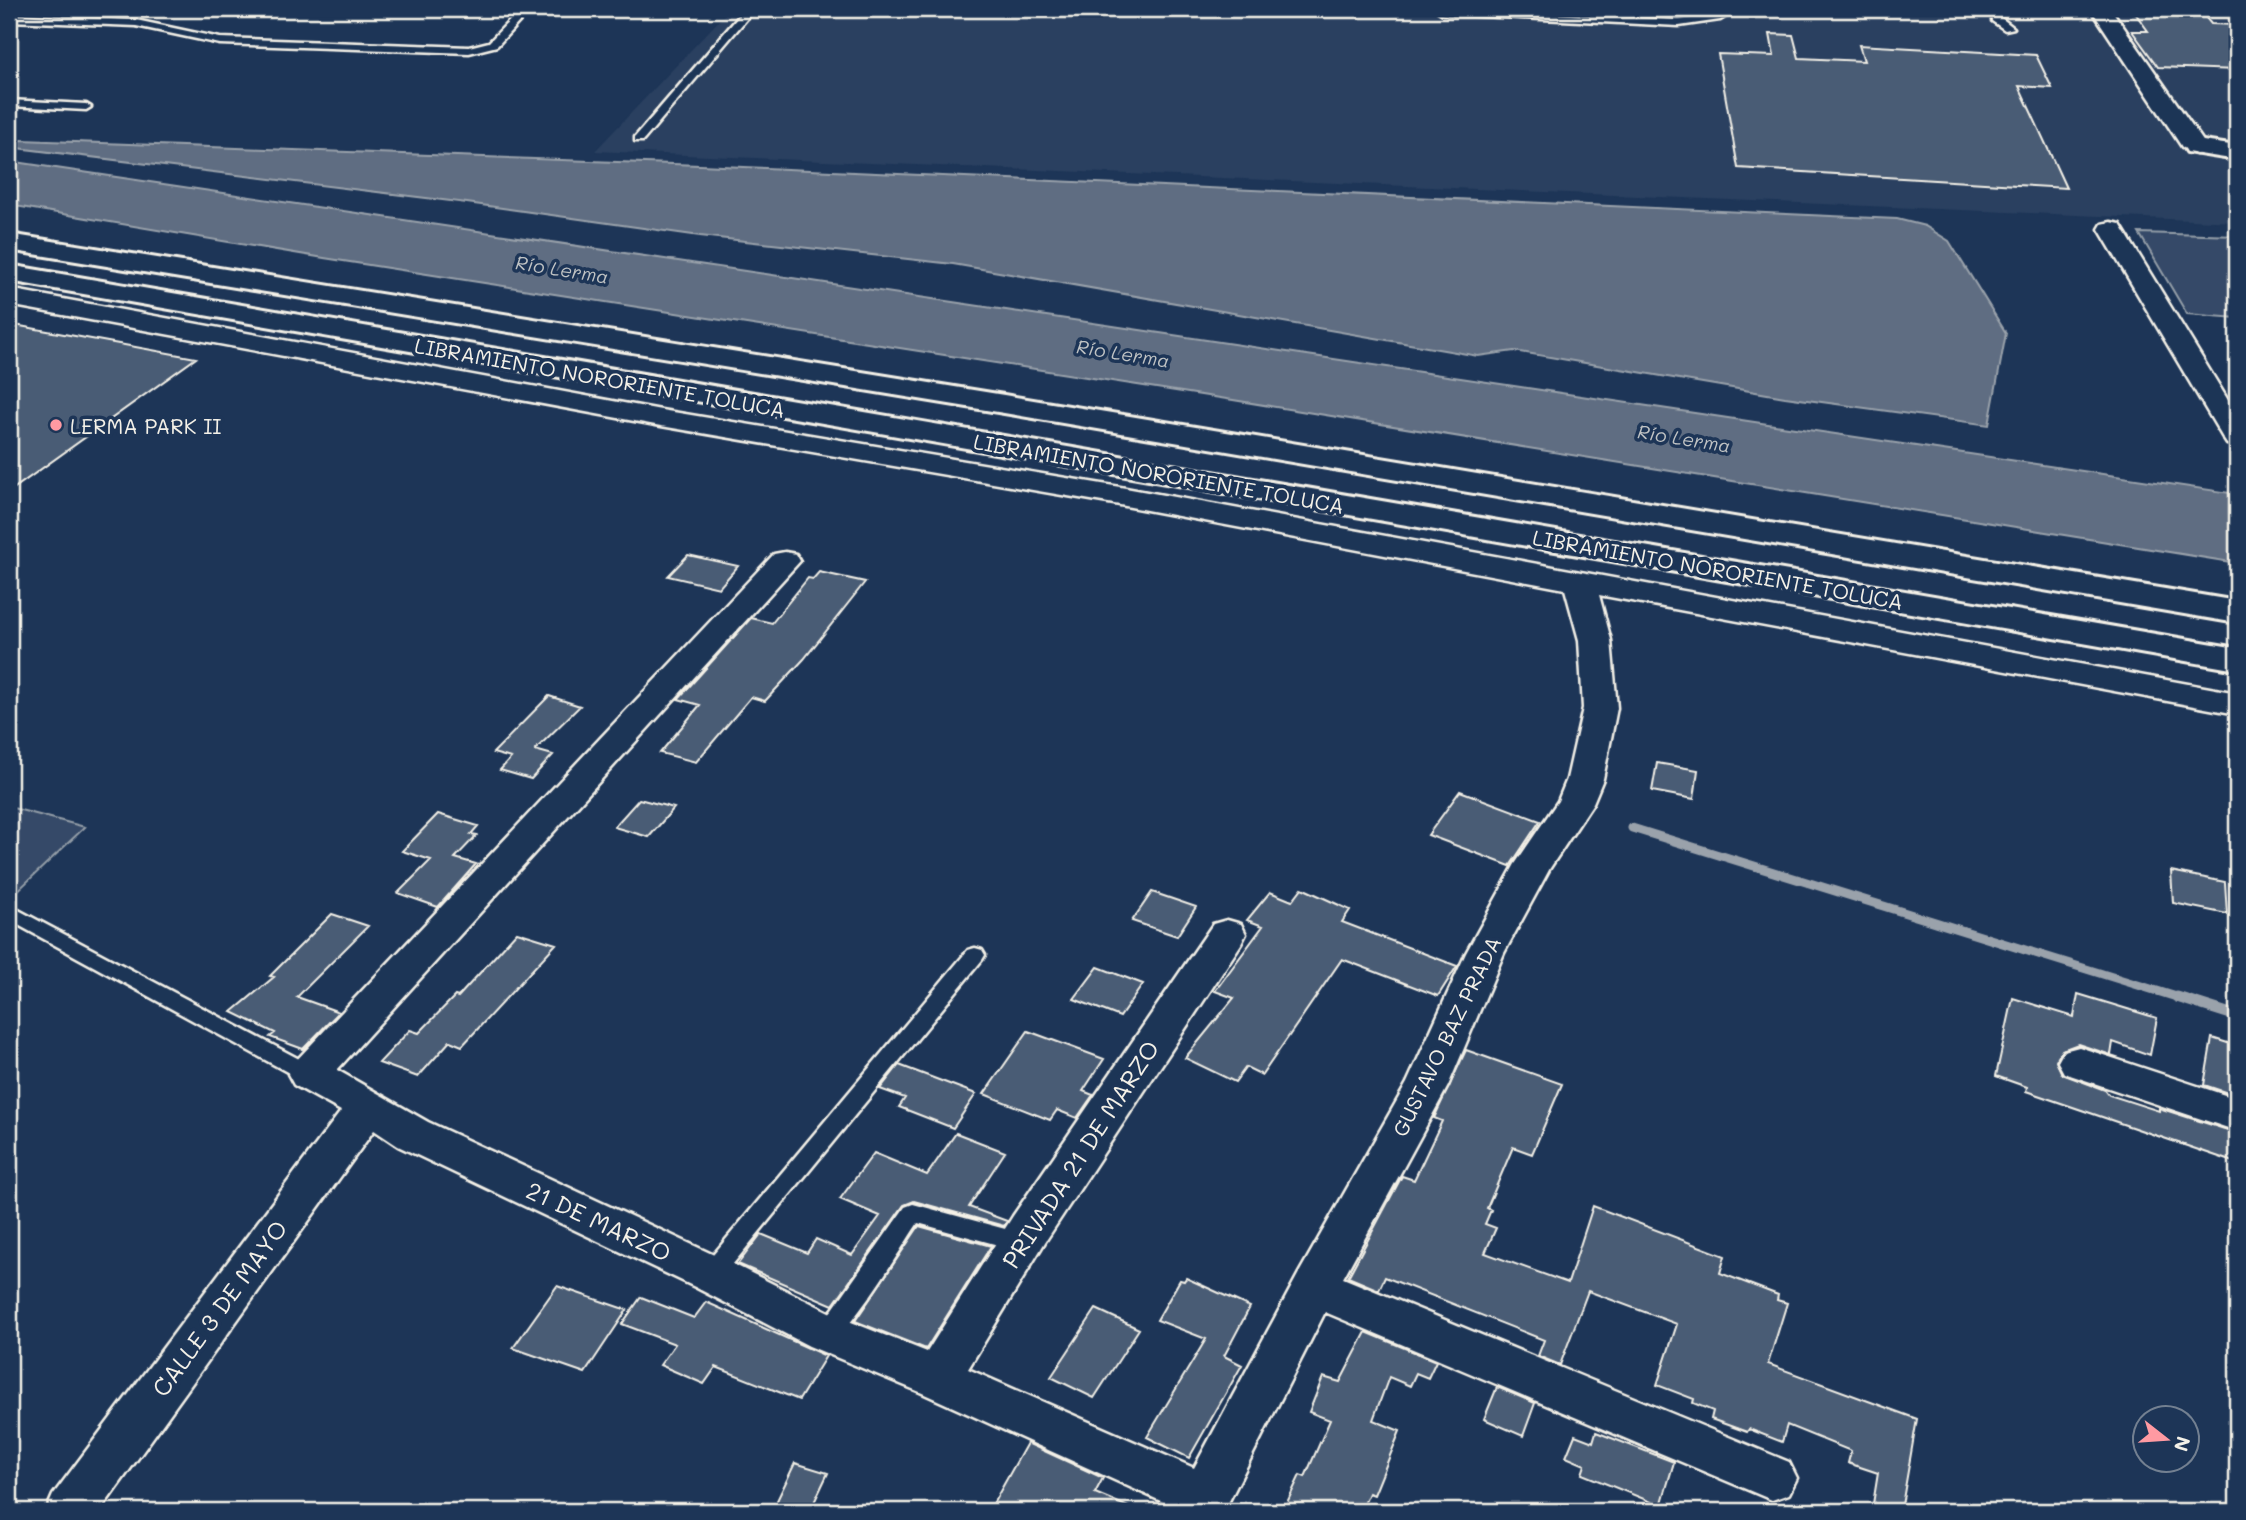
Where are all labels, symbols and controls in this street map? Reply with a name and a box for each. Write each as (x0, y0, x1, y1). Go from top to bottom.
water label: Río Lerma (514, 249, 610, 289)
street label: LIBRAMIENTO NORORIENTE TOLUCA (413, 331, 787, 423)
water label: Río Lerma (1075, 333, 1171, 373)
place label: LERMA PARK II (70, 412, 222, 439)
marker: LERMA PARK II (48, 417, 64, 433)
water label: Río Lerma (1636, 418, 1732, 458)
street label: LIBRAMIENTO NORORIENTE TOLUCA (972, 427, 1346, 519)
street label: LIBRAMIENTO NORORIENTE TOLUCA (1531, 523, 1905, 615)
street label: GUSTAVO BAZ PRADA (1386, 931, 1506, 1141)
street label: PRIVADA 21 DE MARZO (995, 1034, 1165, 1274)
street label: 21 DE MARZO (522, 1174, 676, 1268)
street label: CALLE 3 DE MAYO (145, 1214, 293, 1402)
north arrow (2130, 1404, 2200, 1474)
text: N (2169, 1434, 2197, 1455)

